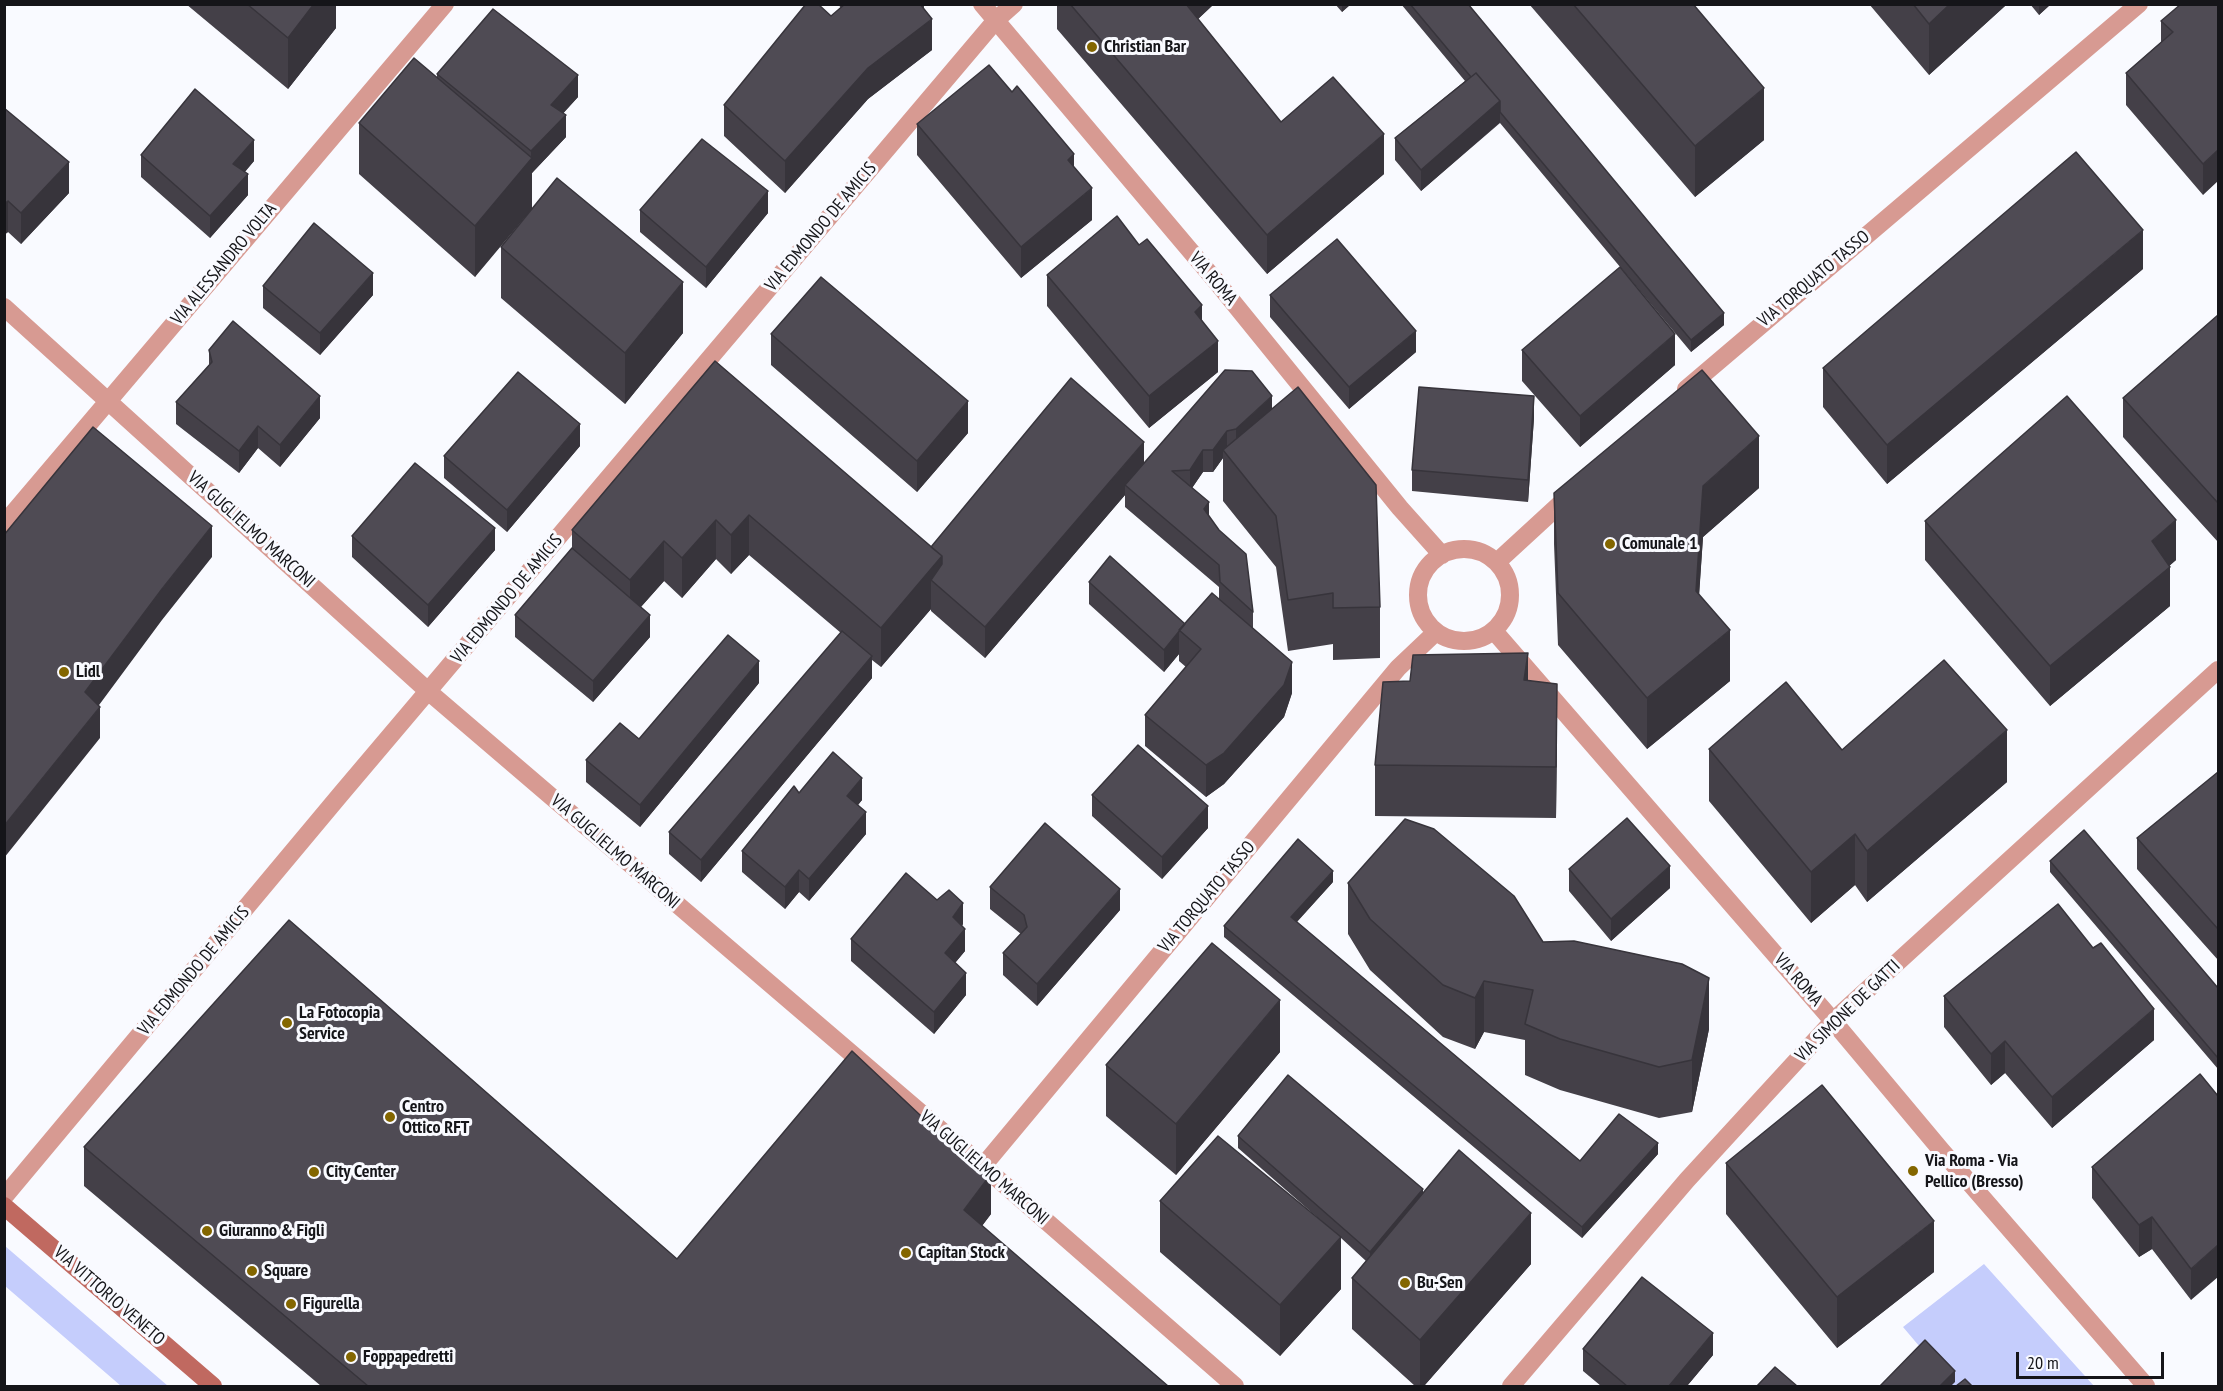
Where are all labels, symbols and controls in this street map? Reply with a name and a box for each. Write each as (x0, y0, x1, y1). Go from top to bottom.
place label: Christian Bar (1104, 36, 1186, 58)
marker: Christian Bar (1085, 40, 1099, 54)
street label: VIA EDMONDO DE AMICIS (761, 158, 881, 296)
street label: VIA ALESSANDRO VOLTA (167, 199, 281, 329)
street label: VIA TORQUATO TASSO (1754, 226, 1874, 332)
street label: VIA ROMA (1185, 248, 1241, 310)
street label: VIA GUGLIELMO MARCONI (183, 467, 319, 593)
street label: VIA EDMONDO DE AMICIS (447, 530, 567, 668)
place label: Comunale 1 (1622, 533, 1698, 555)
marker: Comunale 1 (1603, 537, 1617, 551)
place label: Lidl (76, 661, 100, 683)
marker: Lidl (57, 665, 71, 679)
street label: VIA GUGLIELMO MARCONI (546, 790, 684, 914)
street label: VIA TORQUATO TASSO (1154, 837, 1260, 957)
street label: VIA EDMONDO DE AMICIS (134, 902, 254, 1040)
street label: VIA ROMA (1769, 949, 1827, 1011)
street label: VIA SIMONE DE GATTI (1791, 956, 1905, 1066)
place label: La Fotocopia Service (299, 1002, 380, 1044)
marker: La Fotocopia Service (280, 1016, 294, 1030)
place label: Centro Ottico RFT (402, 1096, 469, 1138)
street label: VIA GUGLIELMO MARCONI (915, 1106, 1053, 1230)
marker: Centro Ottico RFT (383, 1110, 397, 1124)
place label: Via Roma - Via Pellico (Bresso) (1925, 1150, 2023, 1192)
place label: City Center (326, 1161, 396, 1183)
marker: Via Roma - Via Pellico (Bresso) (1906, 1164, 1920, 1178)
marker: City Center (307, 1165, 321, 1179)
place label: Giuranno & Figli (219, 1220, 324, 1242)
marker: Giuranno & Figli (200, 1224, 214, 1238)
street label: VIA VITTORIO VENETO (49, 1242, 169, 1350)
place label: Capitan Stock (918, 1242, 1005, 1264)
marker: Capitan Stock (899, 1246, 913, 1260)
place label: Square (264, 1260, 308, 1282)
marker: Square (245, 1264, 259, 1278)
place label: Bu-Sen (1417, 1272, 1463, 1294)
marker: Bu-Sen (1398, 1276, 1412, 1290)
place label: Figurella (303, 1293, 360, 1315)
marker: Figurella (284, 1297, 298, 1311)
scale bar (2019, 1340, 2168, 1378)
place label: Foppapedretti (363, 1346, 453, 1368)
marker: Foppapedretti (344, 1350, 358, 1364)
text: 20 m (2027, 1351, 2059, 1374)

